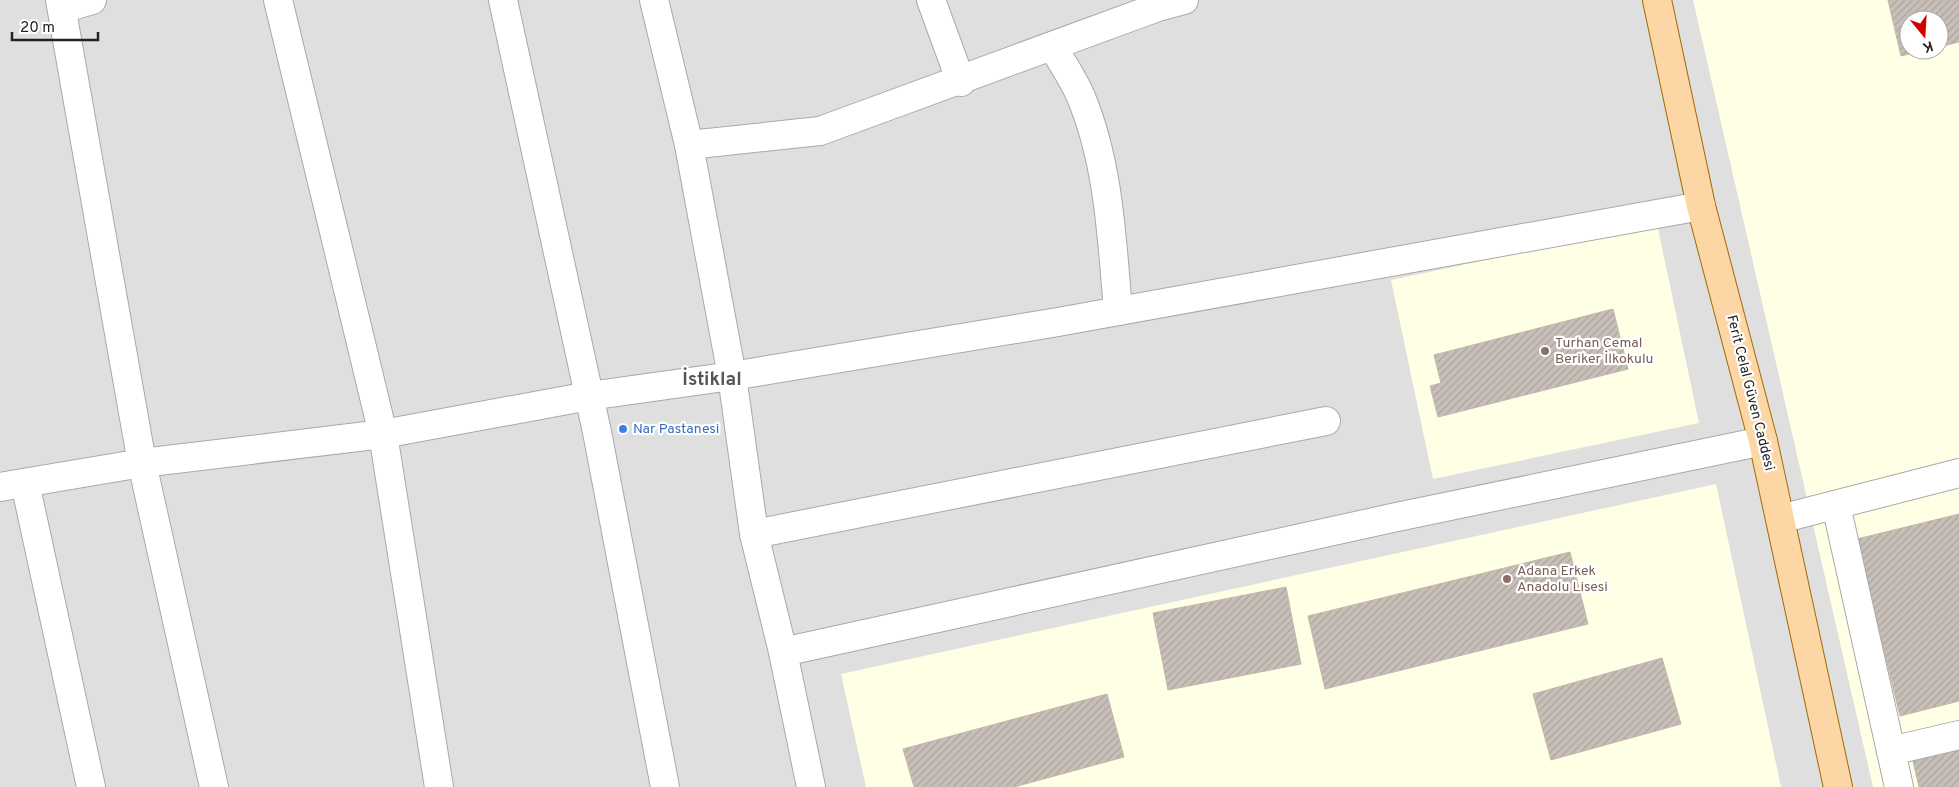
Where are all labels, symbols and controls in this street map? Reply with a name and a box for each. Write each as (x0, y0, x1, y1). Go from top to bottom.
scale bar (12, 10, 99, 42)
north arrow (1899, 10, 1949, 60)
text: 20 m (20, 19, 55, 38)
text: K (1920, 36, 1935, 56)
street label: Ferit Celal Güven Caddesi (1722, 313, 1778, 473)
place label: Turhan Cemal Beriker İlkokulu (1555, 335, 1653, 368)
marker: Turhan Cemal Beriker İlkokulu (1539, 345, 1551, 357)
district label: İstiklal (682, 367, 742, 392)
place label: Nar Pastanesi (633, 421, 719, 438)
marker: Nar Pastanesi (617, 423, 629, 435)
place label: Adana Erkek Anadolu Lisesi (1517, 563, 1608, 596)
marker: Adana Erkek Anadolu Lisesi (1501, 573, 1513, 585)

